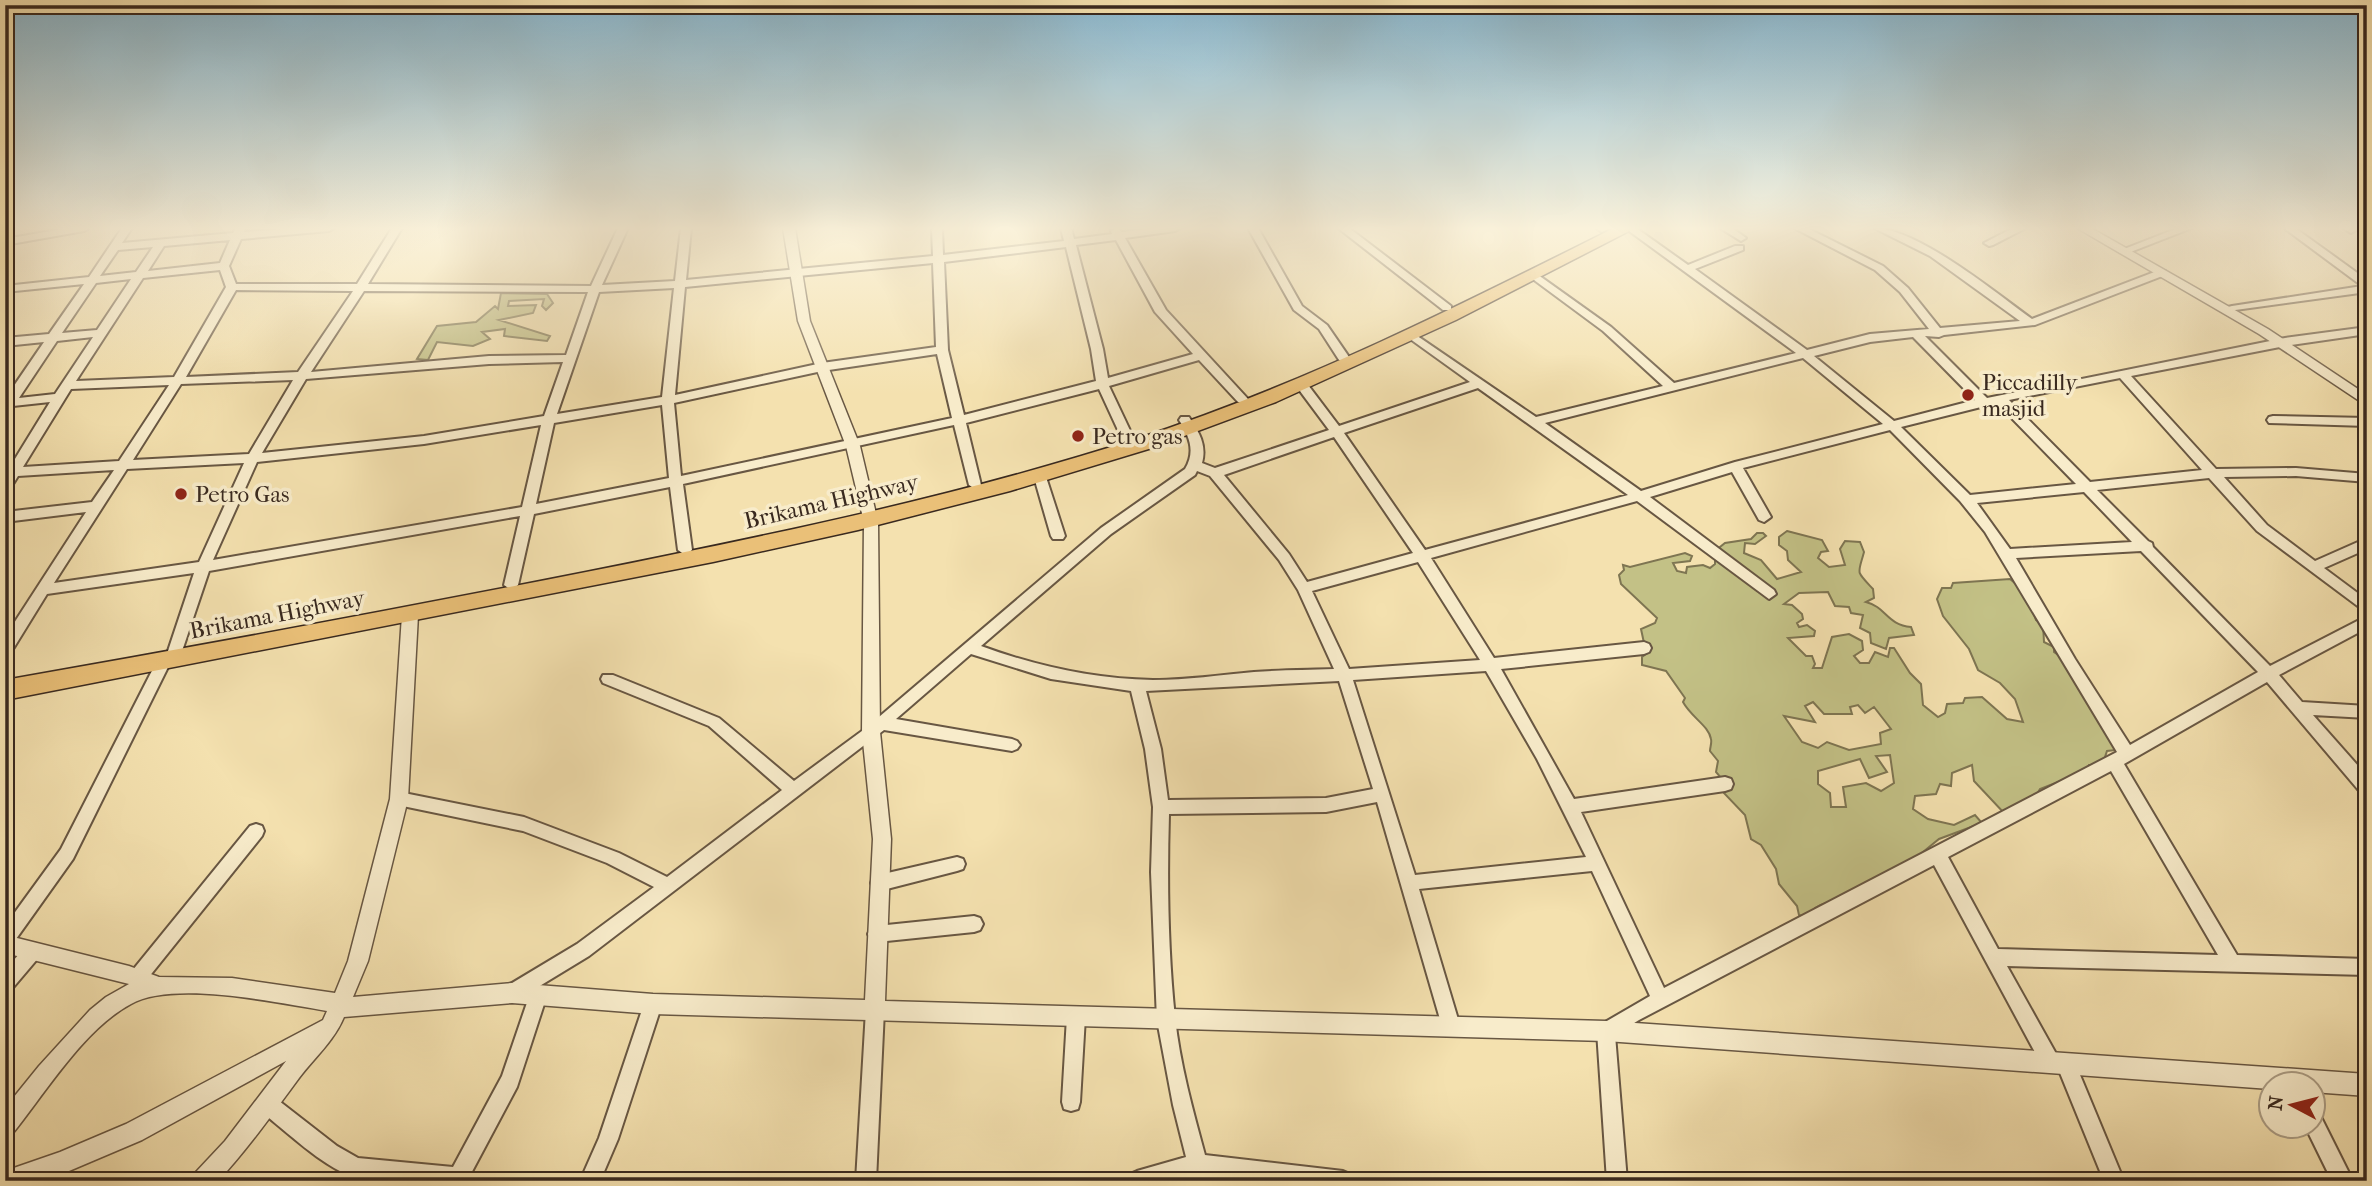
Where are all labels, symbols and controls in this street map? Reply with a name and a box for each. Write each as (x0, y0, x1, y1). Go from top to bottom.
place label: Piccadilly masjid (1982, 369, 2078, 422)
marker: Piccadilly masjid (1960, 387, 1976, 403)
place label: Petro gas (1092, 423, 1183, 450)
marker: Petro gas (1070, 428, 1086, 444)
street label: Brikama Highway (742, 468, 921, 535)
place label: Petro Gas (195, 481, 290, 508)
marker: Petro Gas (173, 486, 189, 502)
street label: Brikama Highway (187, 584, 368, 645)
north arrow (2256, 1070, 2326, 1140)
text: N (2264, 1094, 2288, 1112)

